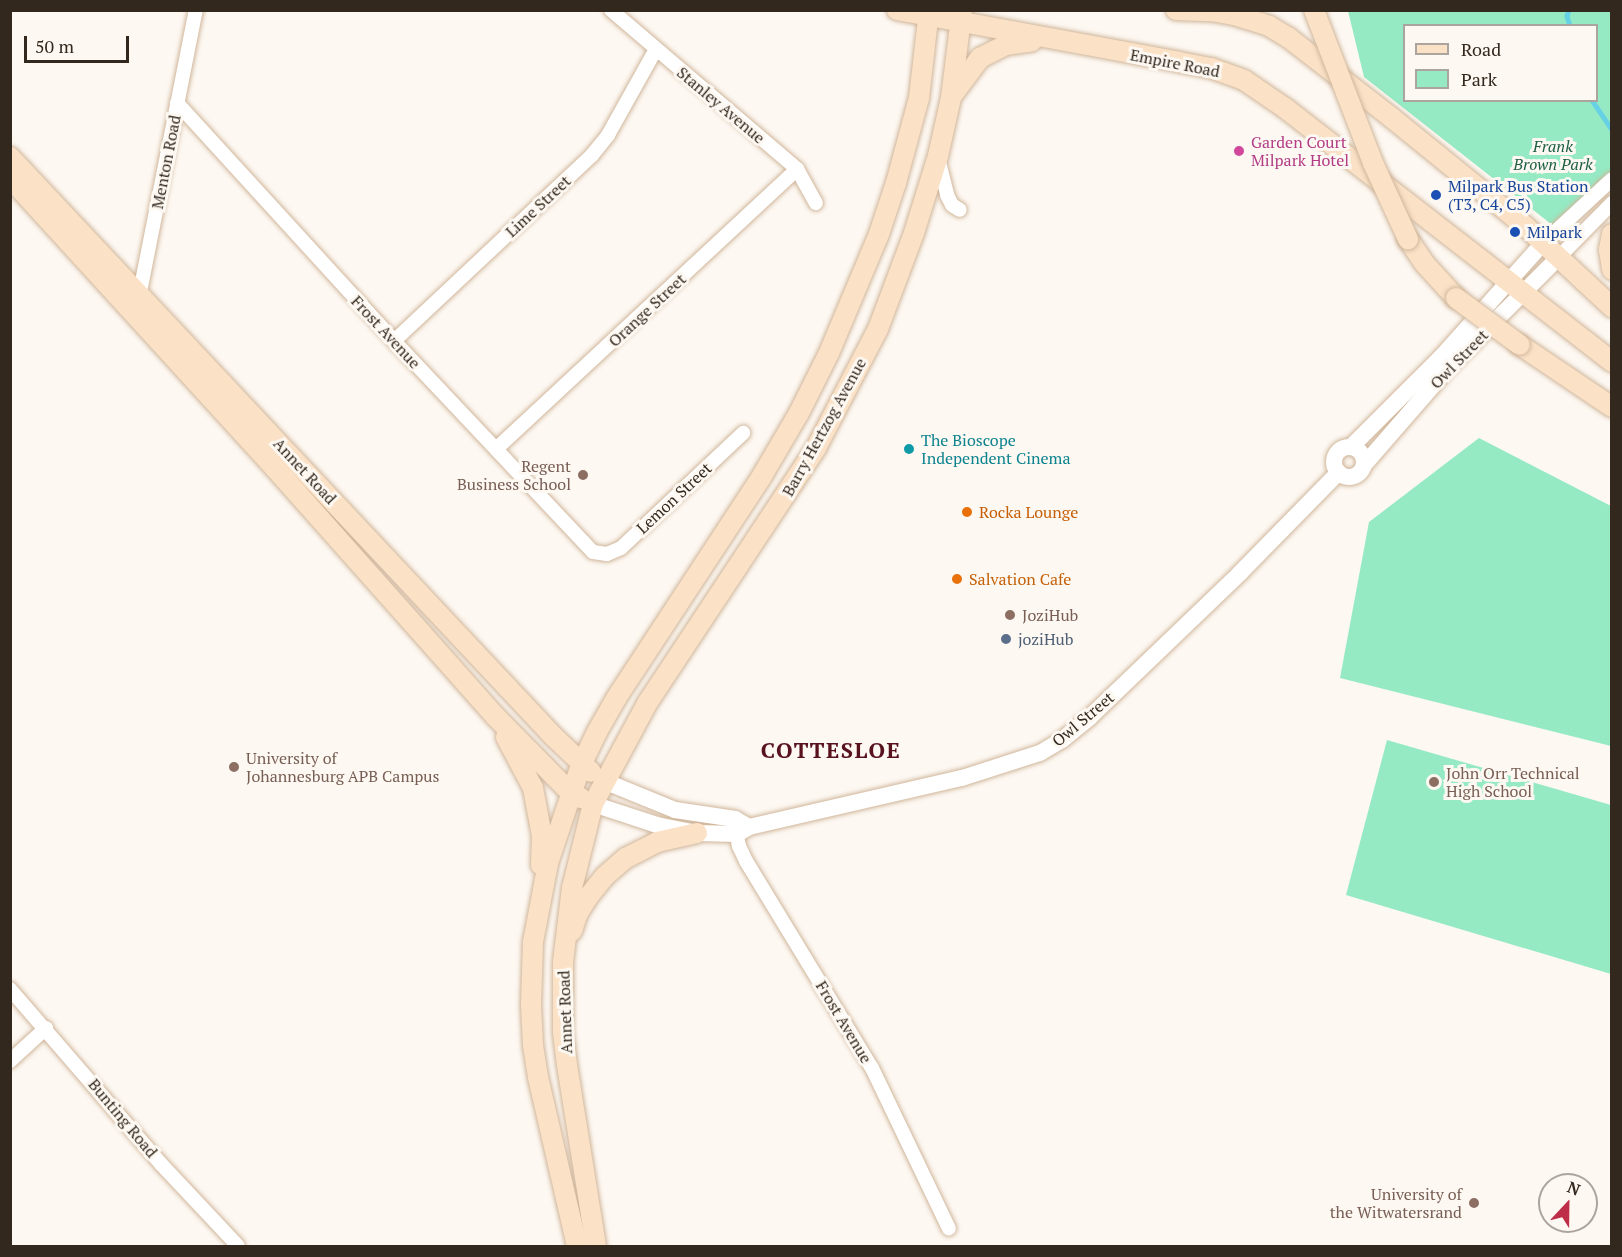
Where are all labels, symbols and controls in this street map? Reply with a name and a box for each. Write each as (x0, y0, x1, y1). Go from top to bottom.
scale bar (27, 24, 132, 62)
legend (1403, 24, 1598, 102)
text: 50 m (35, 34, 74, 58)
text: Road (1461, 37, 1501, 61)
street label: Empire Road (1129, 45, 1221, 81)
street label: Stanley Avenue (673, 63, 769, 147)
text: Park (1461, 67, 1497, 91)
street label: Menton Road (147, 113, 185, 211)
place label: Garden Court Milpark Hotel (1251, 132, 1349, 170)
park label: Frank Brown Park (1513, 136, 1593, 174)
marker: Garden Court Milpark Hotel (1232, 144, 1246, 158)
street label: Lime Street (501, 171, 575, 241)
place label: Milpark Bus Station (T3, C4, C5) (1448, 176, 1588, 214)
marker: Milpark Bus Station (T3, C4, C5) (1429, 188, 1443, 202)
place label: Milpark (1527, 222, 1582, 242)
marker: Milpark (1508, 225, 1522, 239)
street label: Orange Street (604, 269, 690, 351)
street label: Frost Avenue (347, 292, 425, 372)
street label: Owl Street (1426, 325, 1492, 393)
street label: Barry Hertzog Avenue (778, 354, 870, 500)
place label: The Bioscope Independent Cinema (921, 430, 1070, 468)
street label: Annet Road (270, 434, 340, 508)
marker: The Bioscope Independent Cinema (902, 442, 916, 456)
place label: Regent Business School (457, 456, 571, 494)
street label: Lemon Street (633, 458, 715, 538)
marker: Regent Business School (576, 468, 590, 482)
place label: Rocka Lounge (979, 502, 1078, 522)
marker: Rocka Lounge (960, 505, 974, 519)
place label: Salvation Cafe (969, 569, 1071, 589)
marker: Salvation Cafe (950, 572, 964, 586)
place label: JoziHub (1022, 605, 1078, 625)
marker: JoziHub (1003, 608, 1017, 622)
place label: joziHub (1018, 629, 1073, 649)
marker: joziHub (999, 632, 1013, 646)
street label: Owl Street (1048, 688, 1118, 750)
district label: COTTESLOE (761, 737, 901, 763)
place label: University of Johannesburg APB Campus (246, 748, 440, 786)
marker: University of Johannesburg APB Campus (227, 760, 241, 774)
place label: John Orr Technical High School (1446, 763, 1580, 801)
marker: John Orr Technical High School (1427, 775, 1441, 789)
street label: Annet Road (554, 970, 576, 1054)
street label: Frost Avenue (812, 977, 876, 1067)
street label: Bunting Road (85, 1075, 161, 1161)
north arrow (1538, 1173, 1598, 1233)
text: N (1564, 1176, 1584, 1201)
place label: University of the Witwatersrand (1330, 1184, 1462, 1222)
marker: University of the Witwatersrand (1467, 1196, 1481, 1210)

